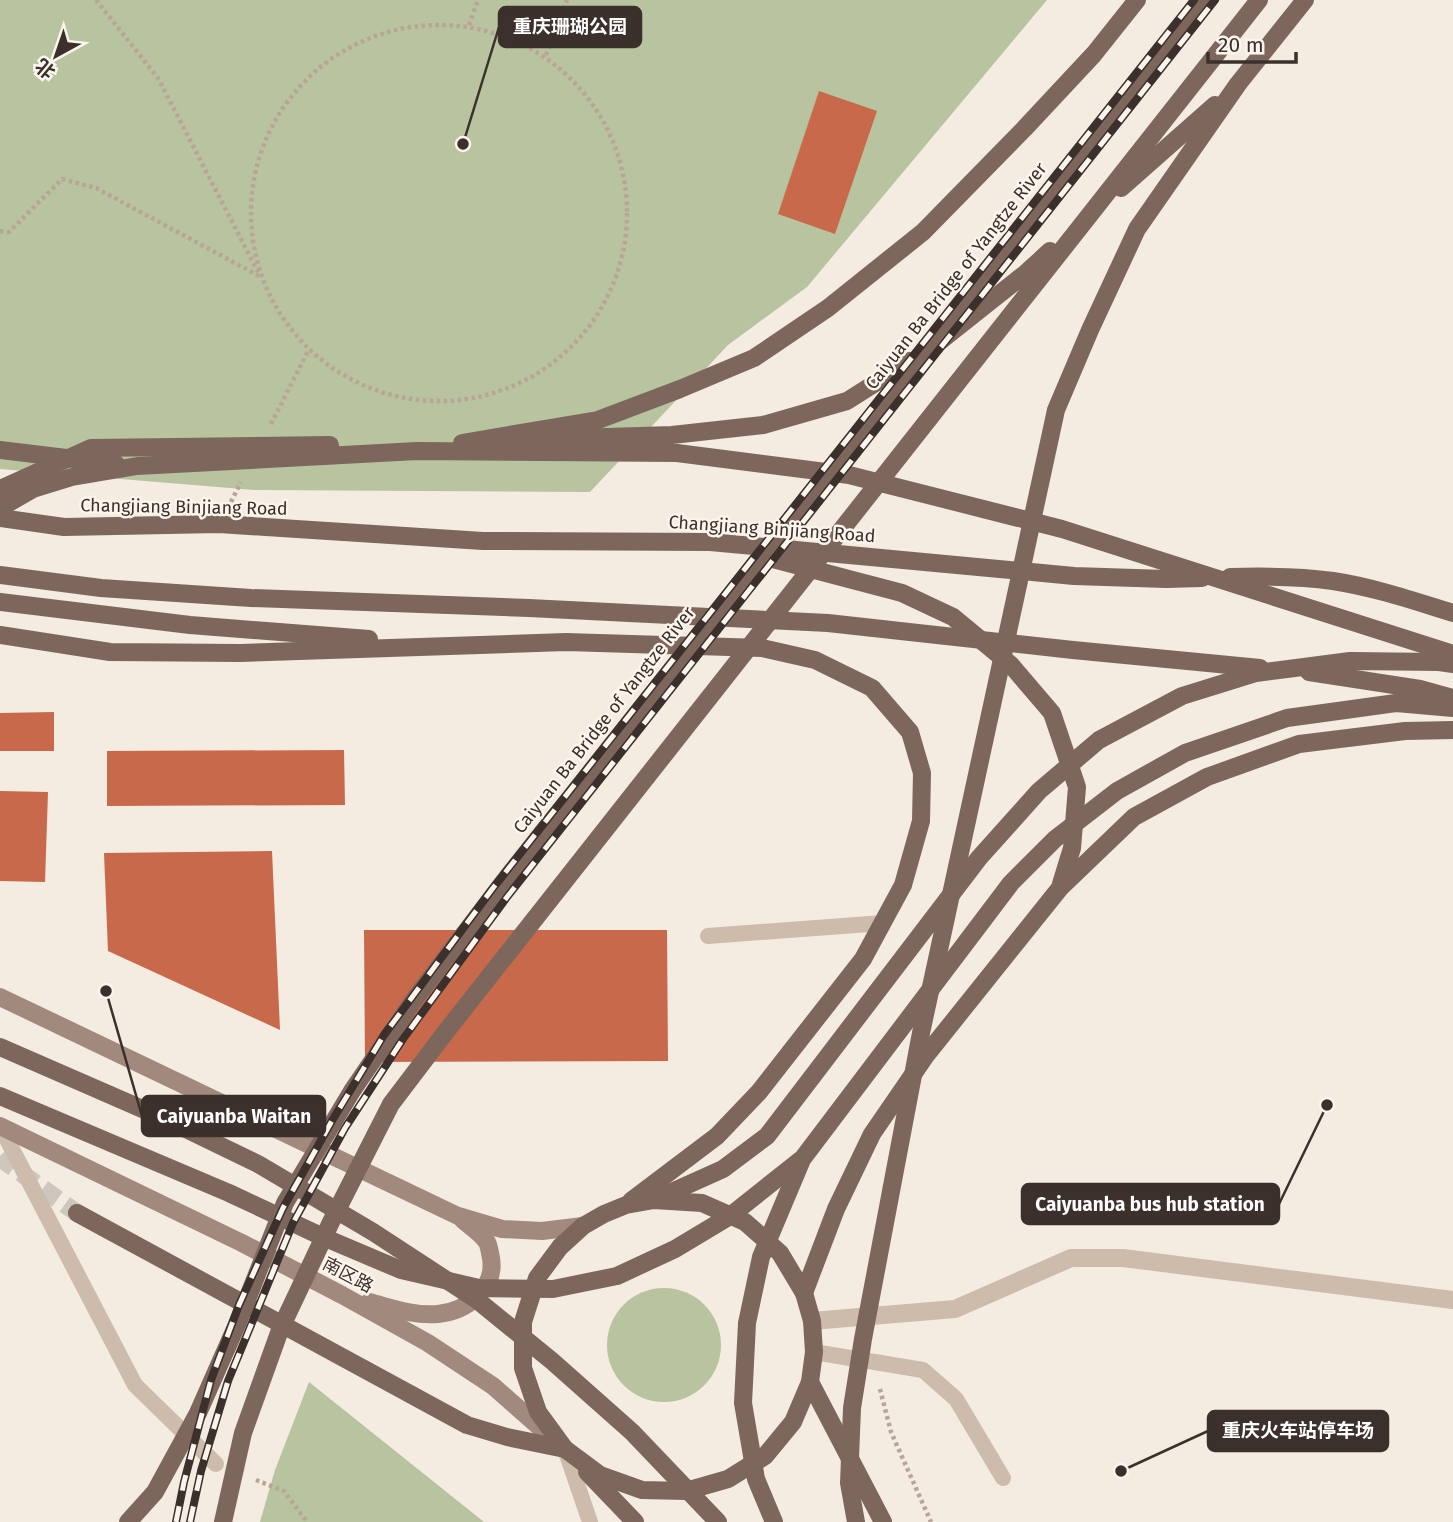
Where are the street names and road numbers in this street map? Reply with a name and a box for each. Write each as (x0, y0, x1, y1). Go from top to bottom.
street label: Caiyuan Ba Bridge of Yangtze River (861, 158, 1051, 394)
street label: Changjiang Binjiang Road (80, 494, 288, 520)
street label: Changjiang Binjiang Road (668, 511, 876, 547)
street label: Caiyuan Ba Bridge of Yangtze River (509, 602, 699, 838)
street label: 南区路 (319, 1253, 377, 1297)

